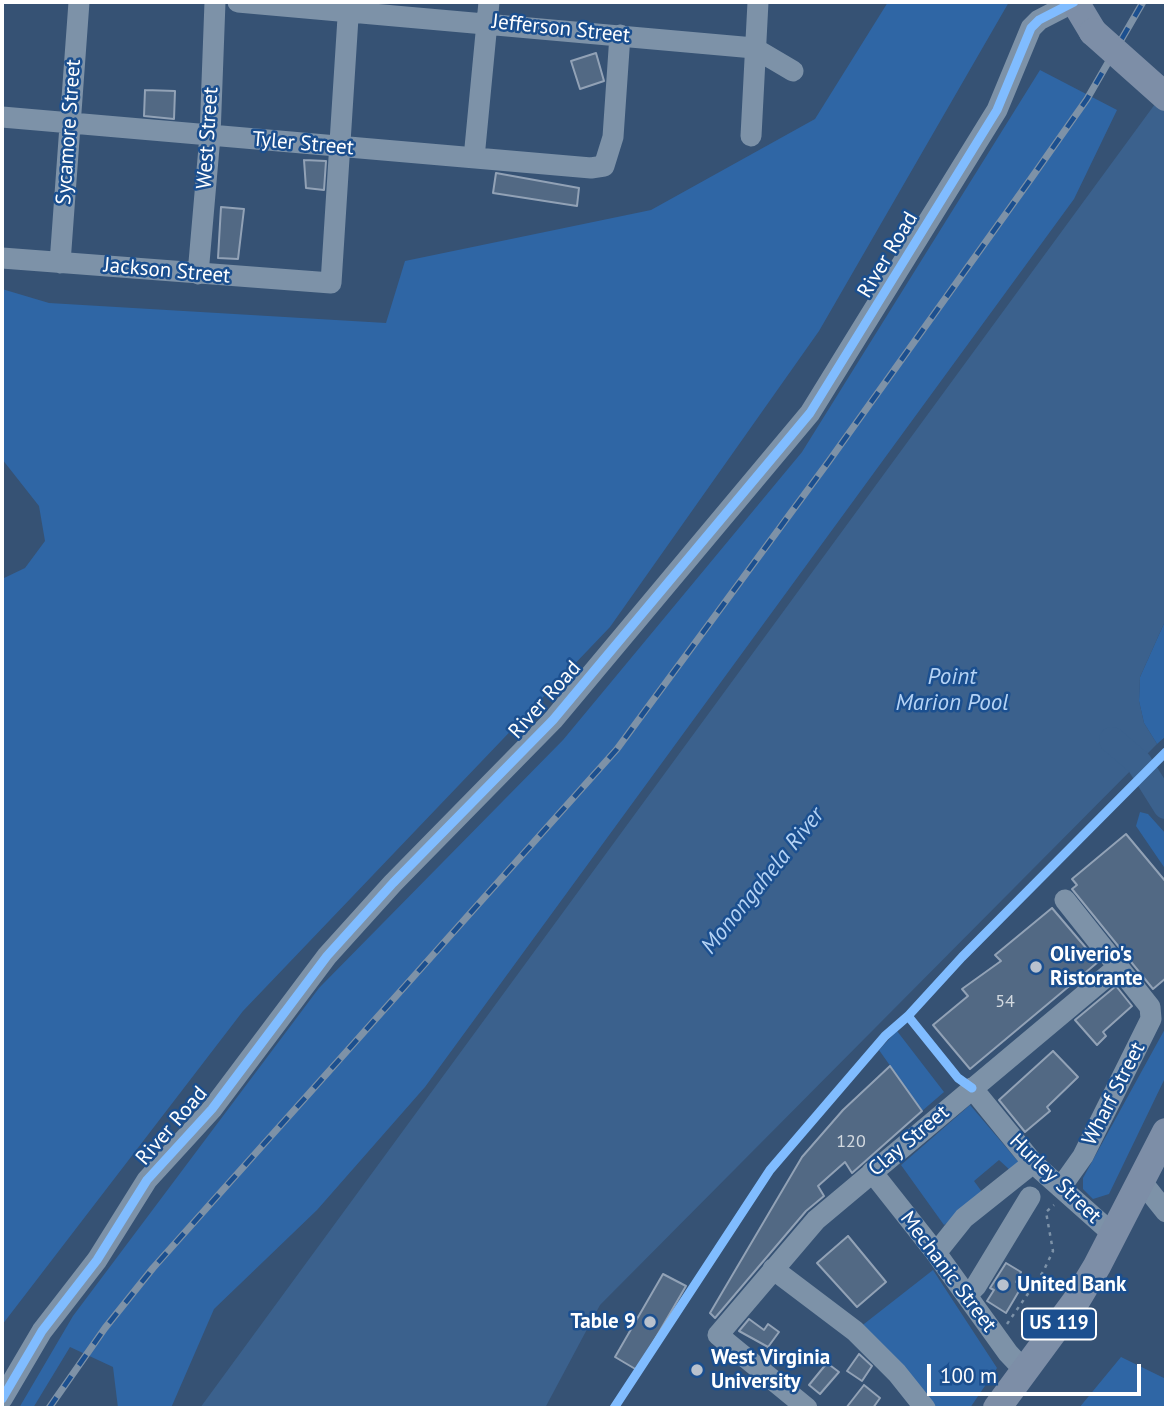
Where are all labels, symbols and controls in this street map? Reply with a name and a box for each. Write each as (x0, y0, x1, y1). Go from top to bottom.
street label: Jefferson Street (491, 9, 631, 49)
street label: Sycamore Street (51, 58, 87, 206)
street label: West Street (192, 86, 224, 190)
street label: Tyler Street (251, 127, 355, 161)
street label: River Road (853, 207, 923, 303)
street label: Jackson Street (103, 253, 231, 289)
street label: River Road (504, 656, 586, 744)
water label: Point Marion Pool (896, 663, 1008, 717)
water label: Monongahela River (696, 802, 830, 960)
place label: Oliverio's Ristorante (1050, 942, 1143, 992)
marker: Oliverio's Ristorante (1028, 959, 1044, 975)
house number: 54 (995, 991, 1015, 1013)
street label: Wharf Street (1077, 1038, 1151, 1150)
street label: River Road (131, 1082, 213, 1170)
street label: Clay Street (864, 1100, 954, 1182)
street label: Hurley Street (1004, 1129, 1106, 1229)
house number: 120 (836, 1131, 866, 1153)
street label: Mechanic Street (895, 1207, 1001, 1337)
place label: United Bank (1017, 1272, 1126, 1298)
marker: United Bank (995, 1277, 1011, 1293)
road number: US 119 (1022, 1308, 1096, 1340)
place label: Table 9 (571, 1309, 636, 1335)
marker: Table 9 (642, 1314, 658, 1330)
place label: West Virginia University (711, 1345, 830, 1395)
scale bar (930, 1350, 1144, 1394)
marker: West Virginia University (689, 1362, 705, 1378)
text: 100 m (940, 1362, 997, 1389)

